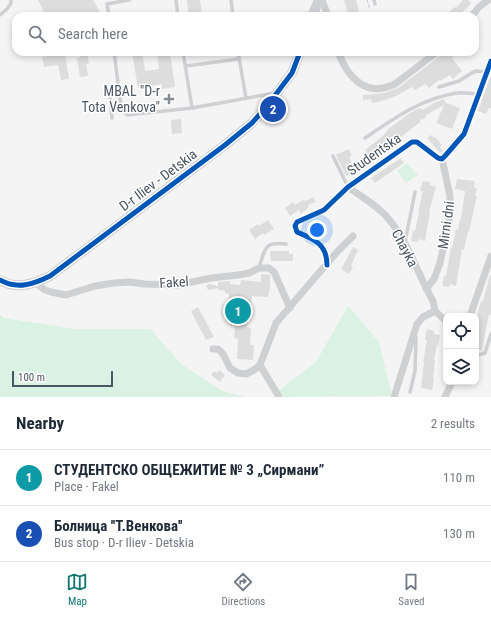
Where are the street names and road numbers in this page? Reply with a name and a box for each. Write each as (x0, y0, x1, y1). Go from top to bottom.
street label: Studentska (344, 130, 404, 178)
street label: D-r Iliev - Detskia (116, 146, 200, 214)
street label: Mirni dni (435, 200, 457, 250)
street label: Chayka (389, 227, 421, 269)
street label: Fakel (159, 273, 189, 291)

